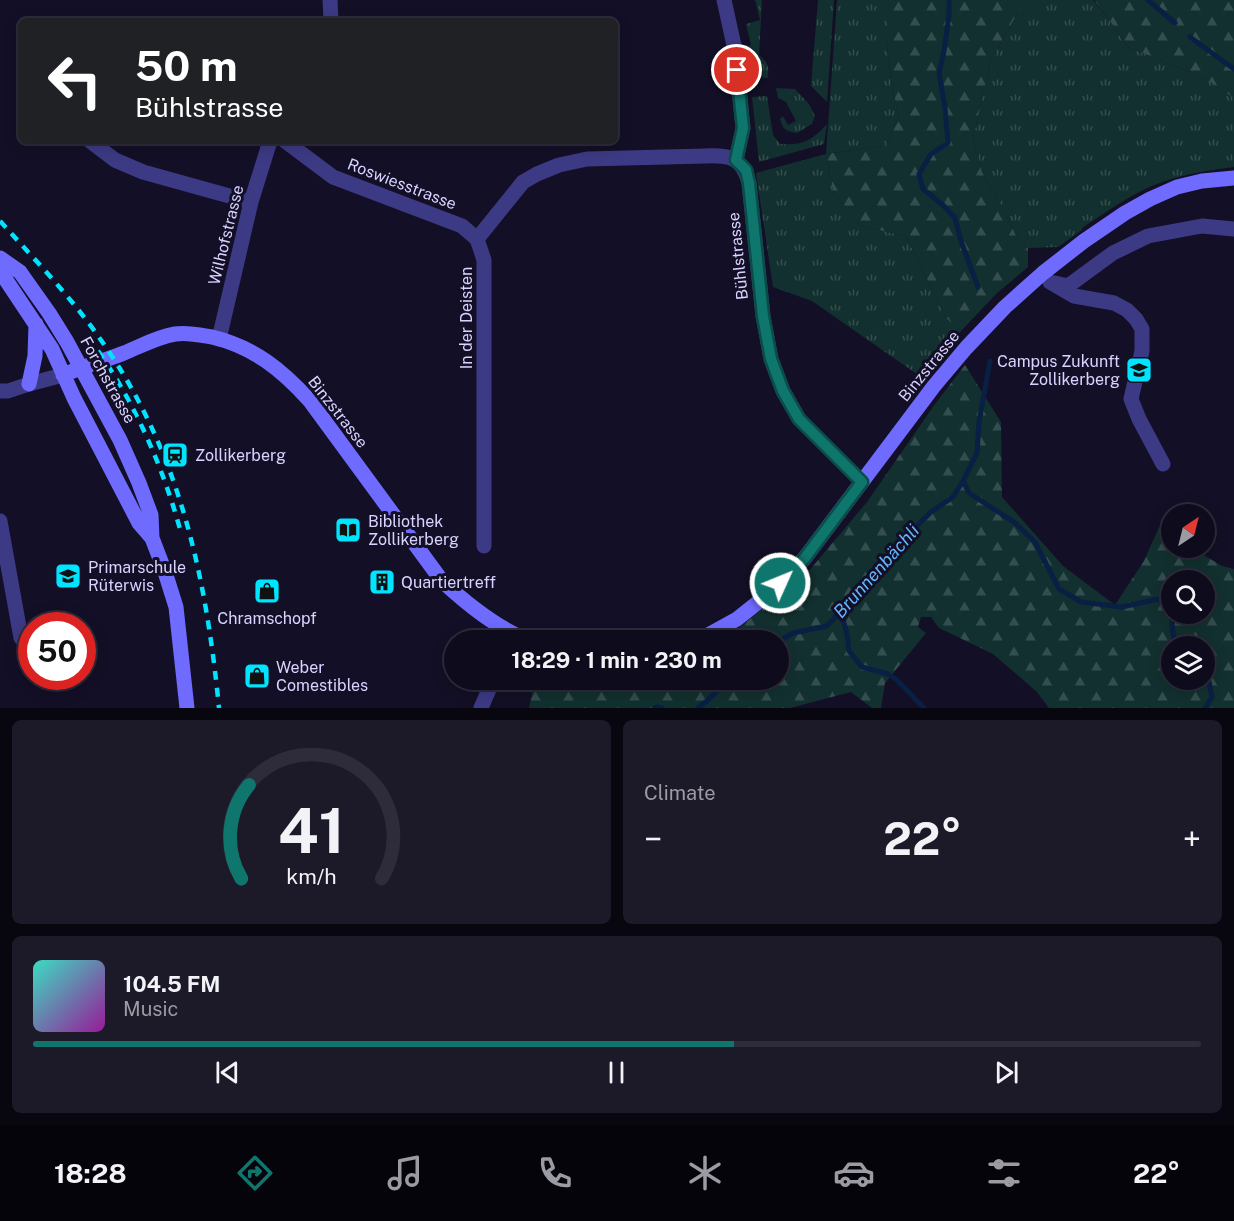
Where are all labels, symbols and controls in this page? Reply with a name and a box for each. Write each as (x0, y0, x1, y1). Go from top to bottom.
text: 50 m (135, 41, 238, 90)
icon: left (36, 42, 114, 120)
pin (711, 44, 762, 95)
icon: arrive (720, 53, 753, 86)
text: Bühlstrasse (135, 91, 284, 123)
street label: Roswiesstrasse (345, 154, 459, 214)
street label: Wilhofstrasse (204, 183, 248, 287)
street label: Bühlstrasse (724, 211, 752, 301)
street label: In der Deisten (457, 267, 476, 369)
street label: Binzstrasse (895, 327, 963, 405)
street label: Forchstrasse (76, 333, 140, 427)
place label: Campus Zukunft Zollikerberg (997, 352, 1120, 389)
school or university icon: Campus Zukunft Zollikerberg (1124, 355, 1154, 385)
street label: Binzstrasse (304, 372, 372, 452)
station icon: Zollikerberg (160, 440, 190, 470)
place label: Zollikerberg (195, 446, 286, 465)
north arrow (1161, 504, 1215, 558)
map controls (1161, 504, 1215, 690)
place label: Bibliothek Zollikerberg (368, 512, 459, 549)
library icon: Bibliothek Zollikerberg (333, 515, 363, 545)
water label: Brunnenbächli (829, 520, 924, 622)
position arrow (748, 551, 812, 615)
place label: Primarschule Rüterwis (88, 558, 186, 595)
school or university icon: Primarschule Rüterwis (53, 561, 83, 591)
building icon: Quartiertreff (367, 567, 397, 597)
button: search (1161, 570, 1215, 624)
place label: Quartiertreff (401, 573, 496, 592)
shop icon: Chramschopf (252, 576, 282, 606)
place label: Chramschopf (217, 609, 317, 628)
speed limit sign: 50 (18, 612, 96, 690)
button: layers (1161, 636, 1215, 690)
text: 18:29 · 1 min · 230 m (511, 647, 722, 673)
place label: Weber Comestibles (276, 658, 368, 695)
shop icon: Weber Comestibles (242, 661, 272, 691)
text: Climate (644, 781, 716, 805)
text: 41 (278, 794, 345, 867)
text: 22° (883, 812, 962, 865)
text: − (644, 820, 662, 858)
text: + (1183, 820, 1201, 858)
text: km/h (286, 864, 337, 889)
text: 104.5 FM (123, 971, 220, 997)
text: Music (123, 997, 178, 1021)
icon: previous (211, 1056, 244, 1089)
icon: pause (600, 1056, 633, 1089)
icon: next (990, 1056, 1023, 1089)
icon: directions (234, 1152, 276, 1194)
icon: music (384, 1152, 426, 1194)
icon: phone (534, 1152, 576, 1194)
icon: climate (684, 1152, 726, 1194)
icon: car (833, 1152, 875, 1194)
icon: filters (983, 1152, 1025, 1194)
text: 18:28 (54, 1157, 127, 1189)
text: 22° (1133, 1157, 1180, 1189)

